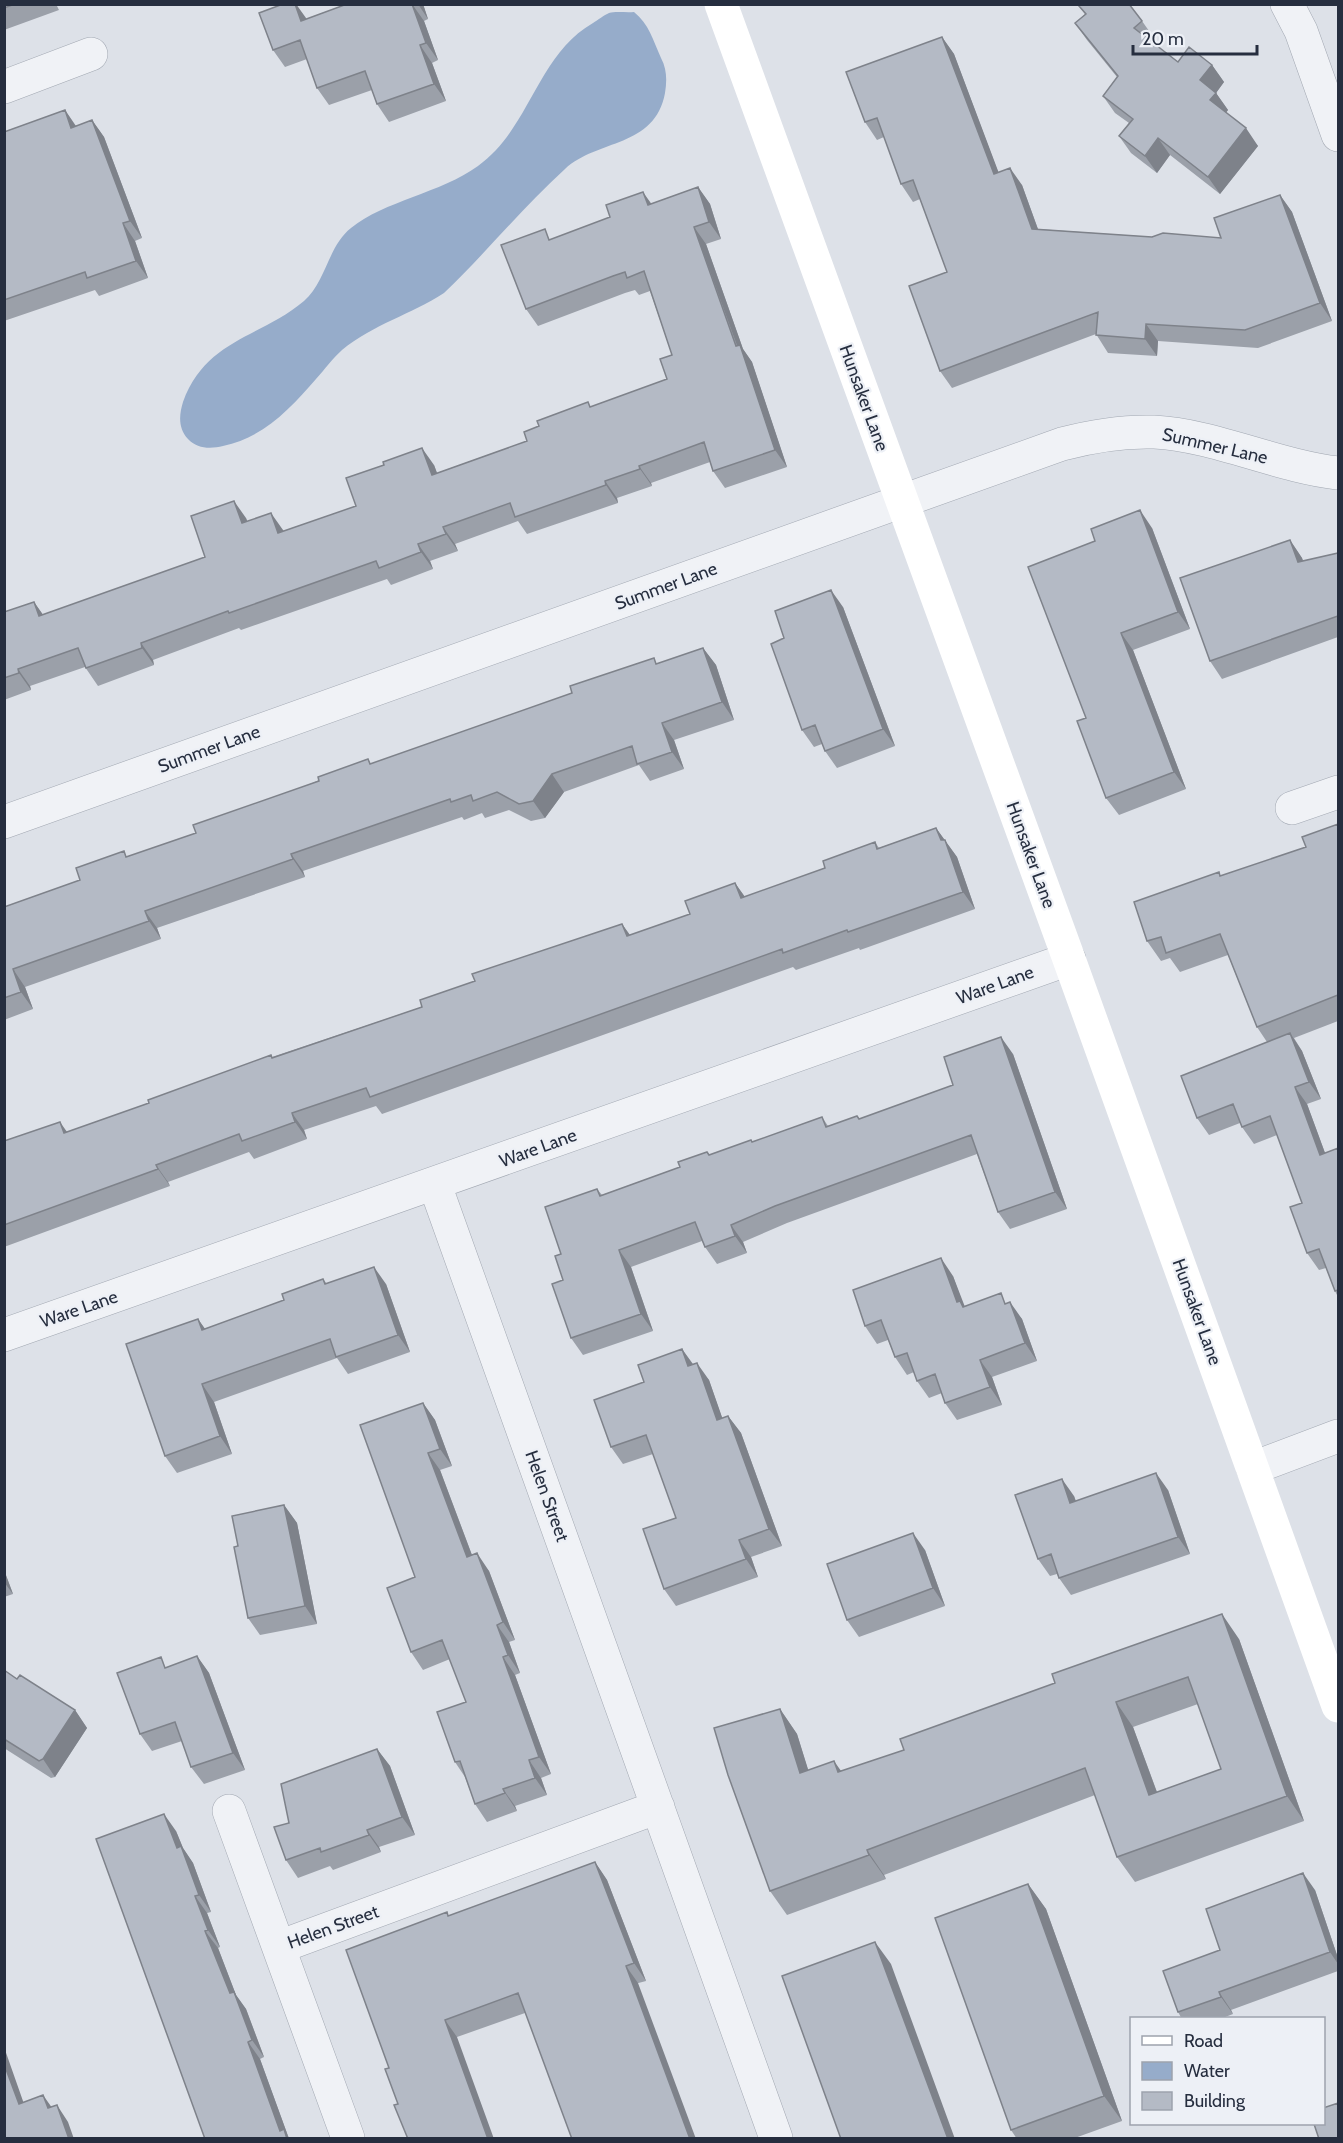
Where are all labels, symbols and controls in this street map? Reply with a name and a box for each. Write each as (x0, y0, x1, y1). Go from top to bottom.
scale bar (1133, 18, 1258, 56)
text: 20 m (1142, 28, 1184, 50)
street label: Hunsaker Lane (835, 342, 893, 454)
street label: Summer Lane (1160, 423, 1270, 469)
street label: Summer Lane (612, 557, 720, 615)
street label: Summer Lane (155, 720, 263, 778)
street label: Hunsaker Lane (1002, 799, 1060, 911)
street label: Ware Lane (953, 961, 1037, 1009)
street label: Ware Lane (496, 1124, 580, 1172)
street label: Hunsaker Lane (1168, 1256, 1226, 1368)
street label: Ware Lane (37, 1285, 121, 1333)
street label: Helen Street (520, 1447, 574, 1545)
street label: Helen Street (284, 1900, 382, 1954)
legend (1130, 2017, 1325, 2125)
text: Road (1184, 2030, 1223, 2052)
text: Water (1184, 2060, 1230, 2082)
text: Building (1184, 2090, 1246, 2112)

